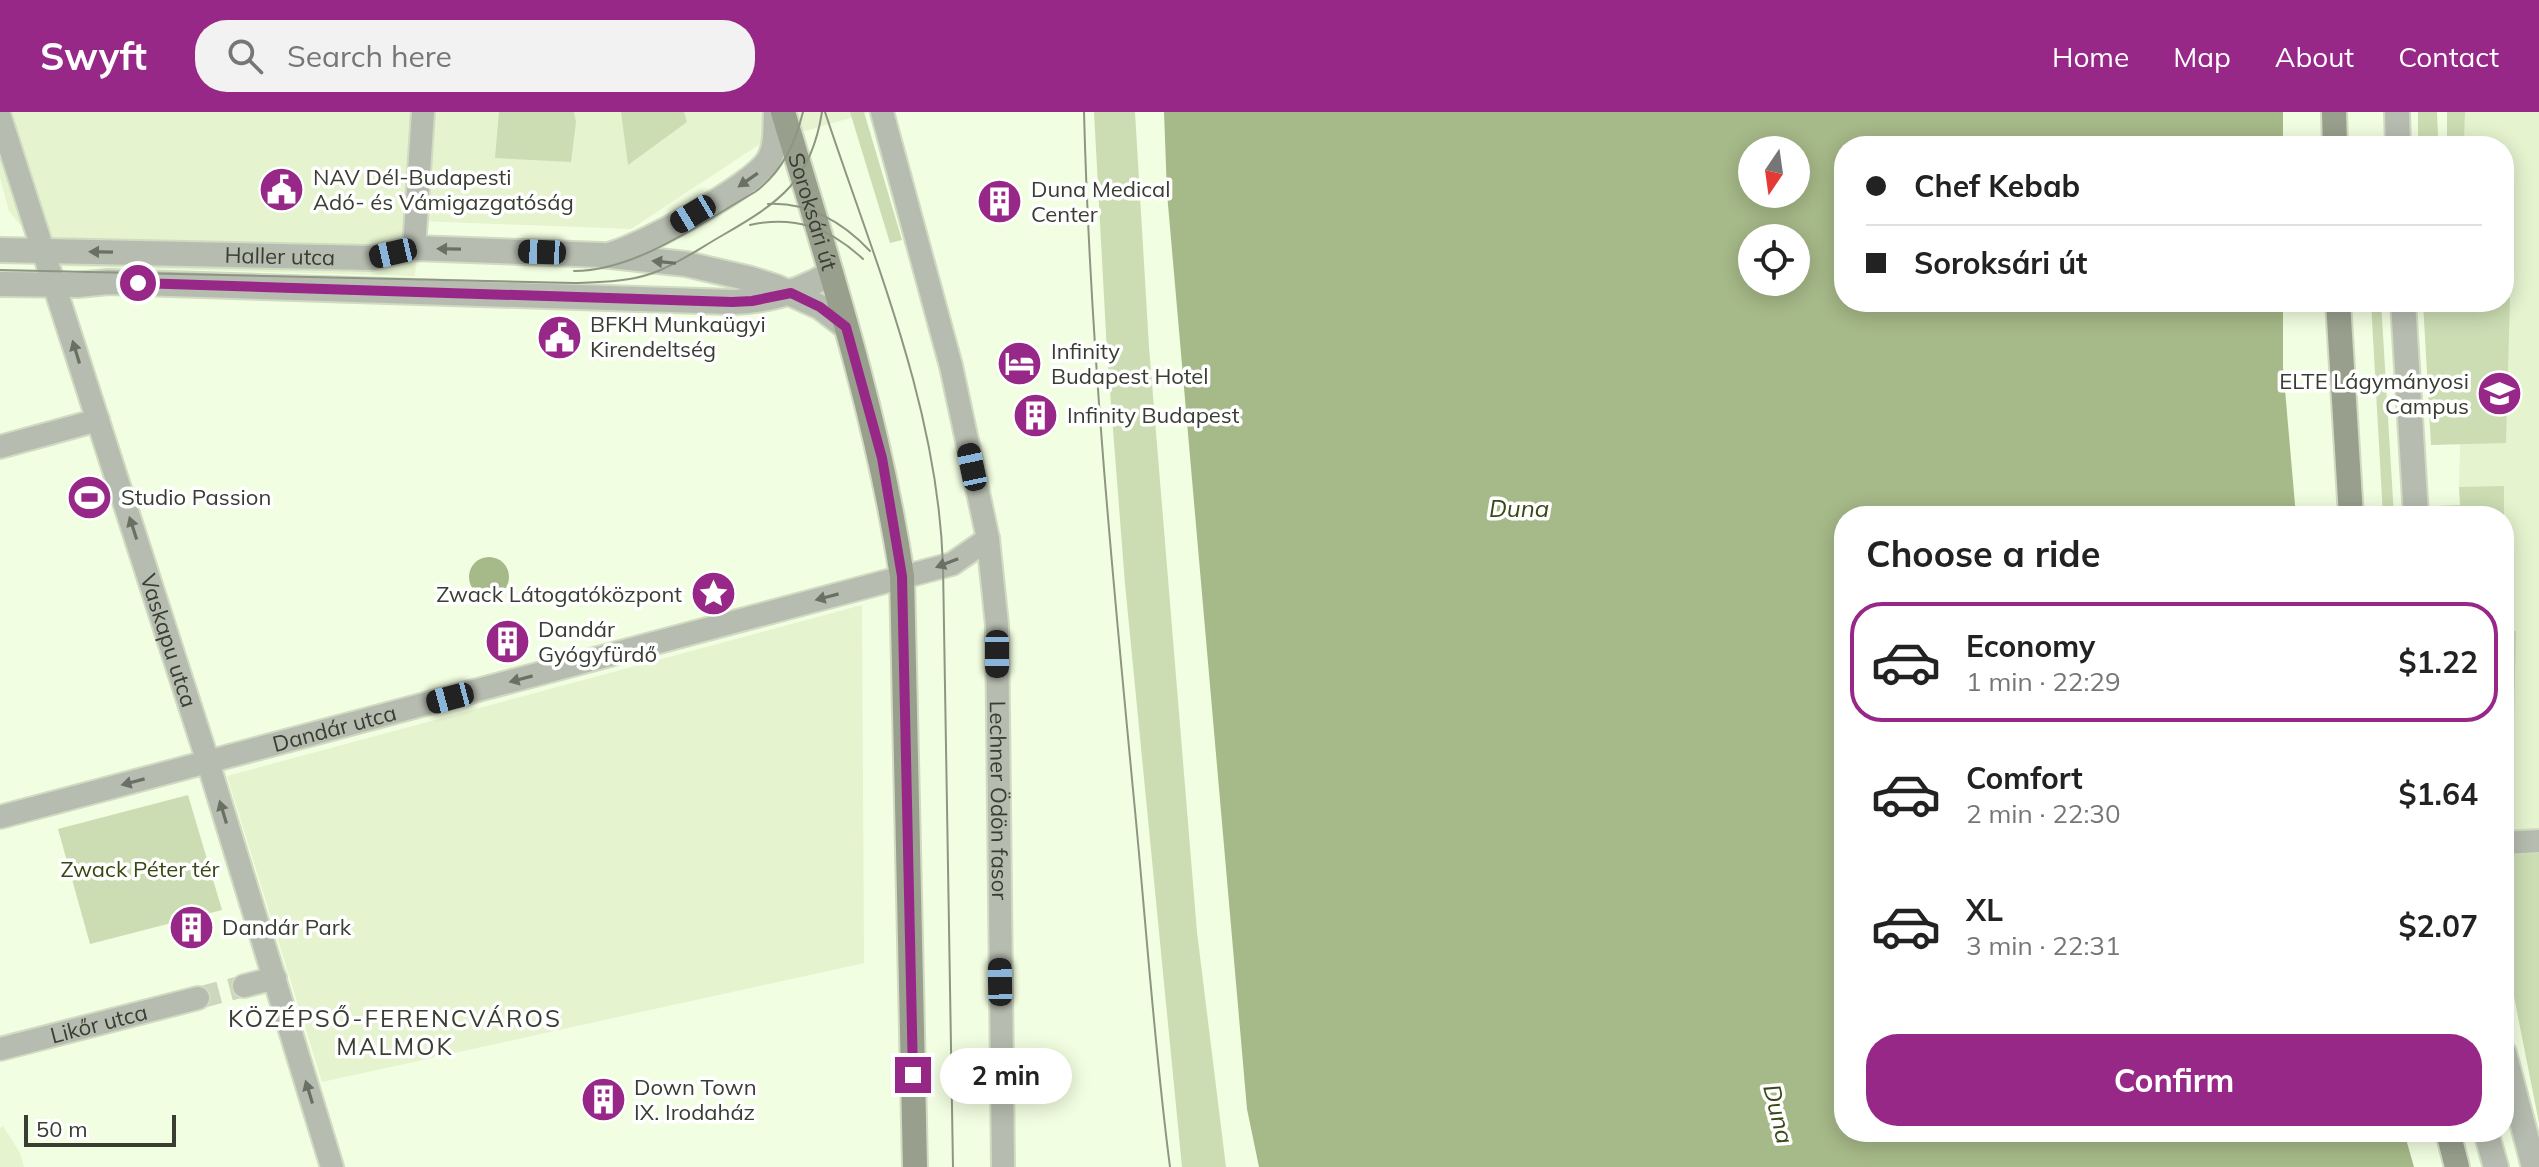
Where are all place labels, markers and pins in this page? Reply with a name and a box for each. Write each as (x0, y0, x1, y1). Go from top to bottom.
place label: NAV Dél-Budapesti Adó- és Vámigazgatóság (313, 163, 574, 216)
public building icon: NAV Dél-Budapesti Adó- és Vámigazgatóság (258, 166, 306, 214)
place label: Duna Medical Center (1031, 175, 1170, 228)
building icon: Duna Medical Center (976, 178, 1024, 226)
place label: BFKH Munkaügyi Kirendeltség (590, 310, 766, 363)
public building icon: BFKH Munkaügyi Kirendeltség (535, 313, 583, 361)
place label: Infinity Budapest Hotel (1051, 337, 1209, 390)
hotel icon: Infinity Budapest Hotel (996, 340, 1044, 388)
place label: ELTE Lágymányosi Campus (2279, 367, 2469, 420)
school or university icon: ELTE Lágymányosi Campus (2476, 370, 2524, 418)
building icon: Infinity Budapest (1012, 391, 1060, 439)
place label: Infinity Budapest (1067, 401, 1240, 429)
sports icon: Studio Passion (66, 473, 114, 521)
place label: Studio Passion (121, 483, 271, 511)
place icon: Zwack Látogatóközpont (689, 570, 737, 618)
place label: Zwack Látogatóközpont (436, 580, 682, 608)
place label: Dandár Gyógyfürdő (538, 615, 657, 668)
building icon: Dandár Gyógyfürdő (483, 618, 531, 666)
building icon: Dandár Park (167, 903, 215, 951)
place label: Dandár Park (222, 913, 352, 941)
place label: Down Town IX. Irodaház (634, 1073, 757, 1126)
building icon: Down Town IX. Irodaház (579, 1076, 627, 1124)

